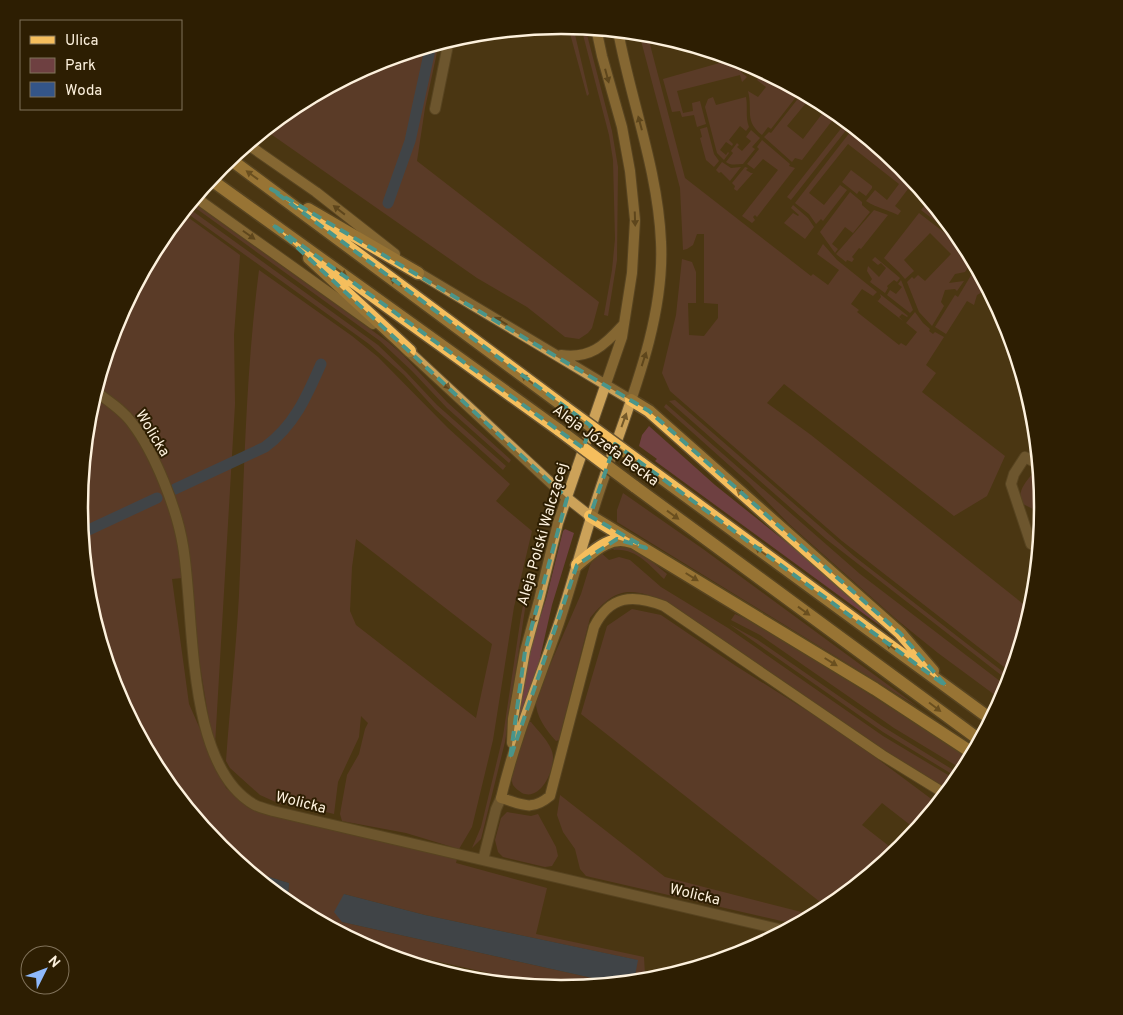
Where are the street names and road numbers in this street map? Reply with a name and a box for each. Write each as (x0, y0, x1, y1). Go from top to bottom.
street label: Aleja Józefa Becka (548, 401, 662, 491)
street label: Wolicka (130, 407, 173, 461)
street label: Aleja Polski Walczącej (514, 461, 573, 608)
street label: Wolicka (273, 788, 328, 819)
street label: Wolicka (667, 880, 722, 910)

